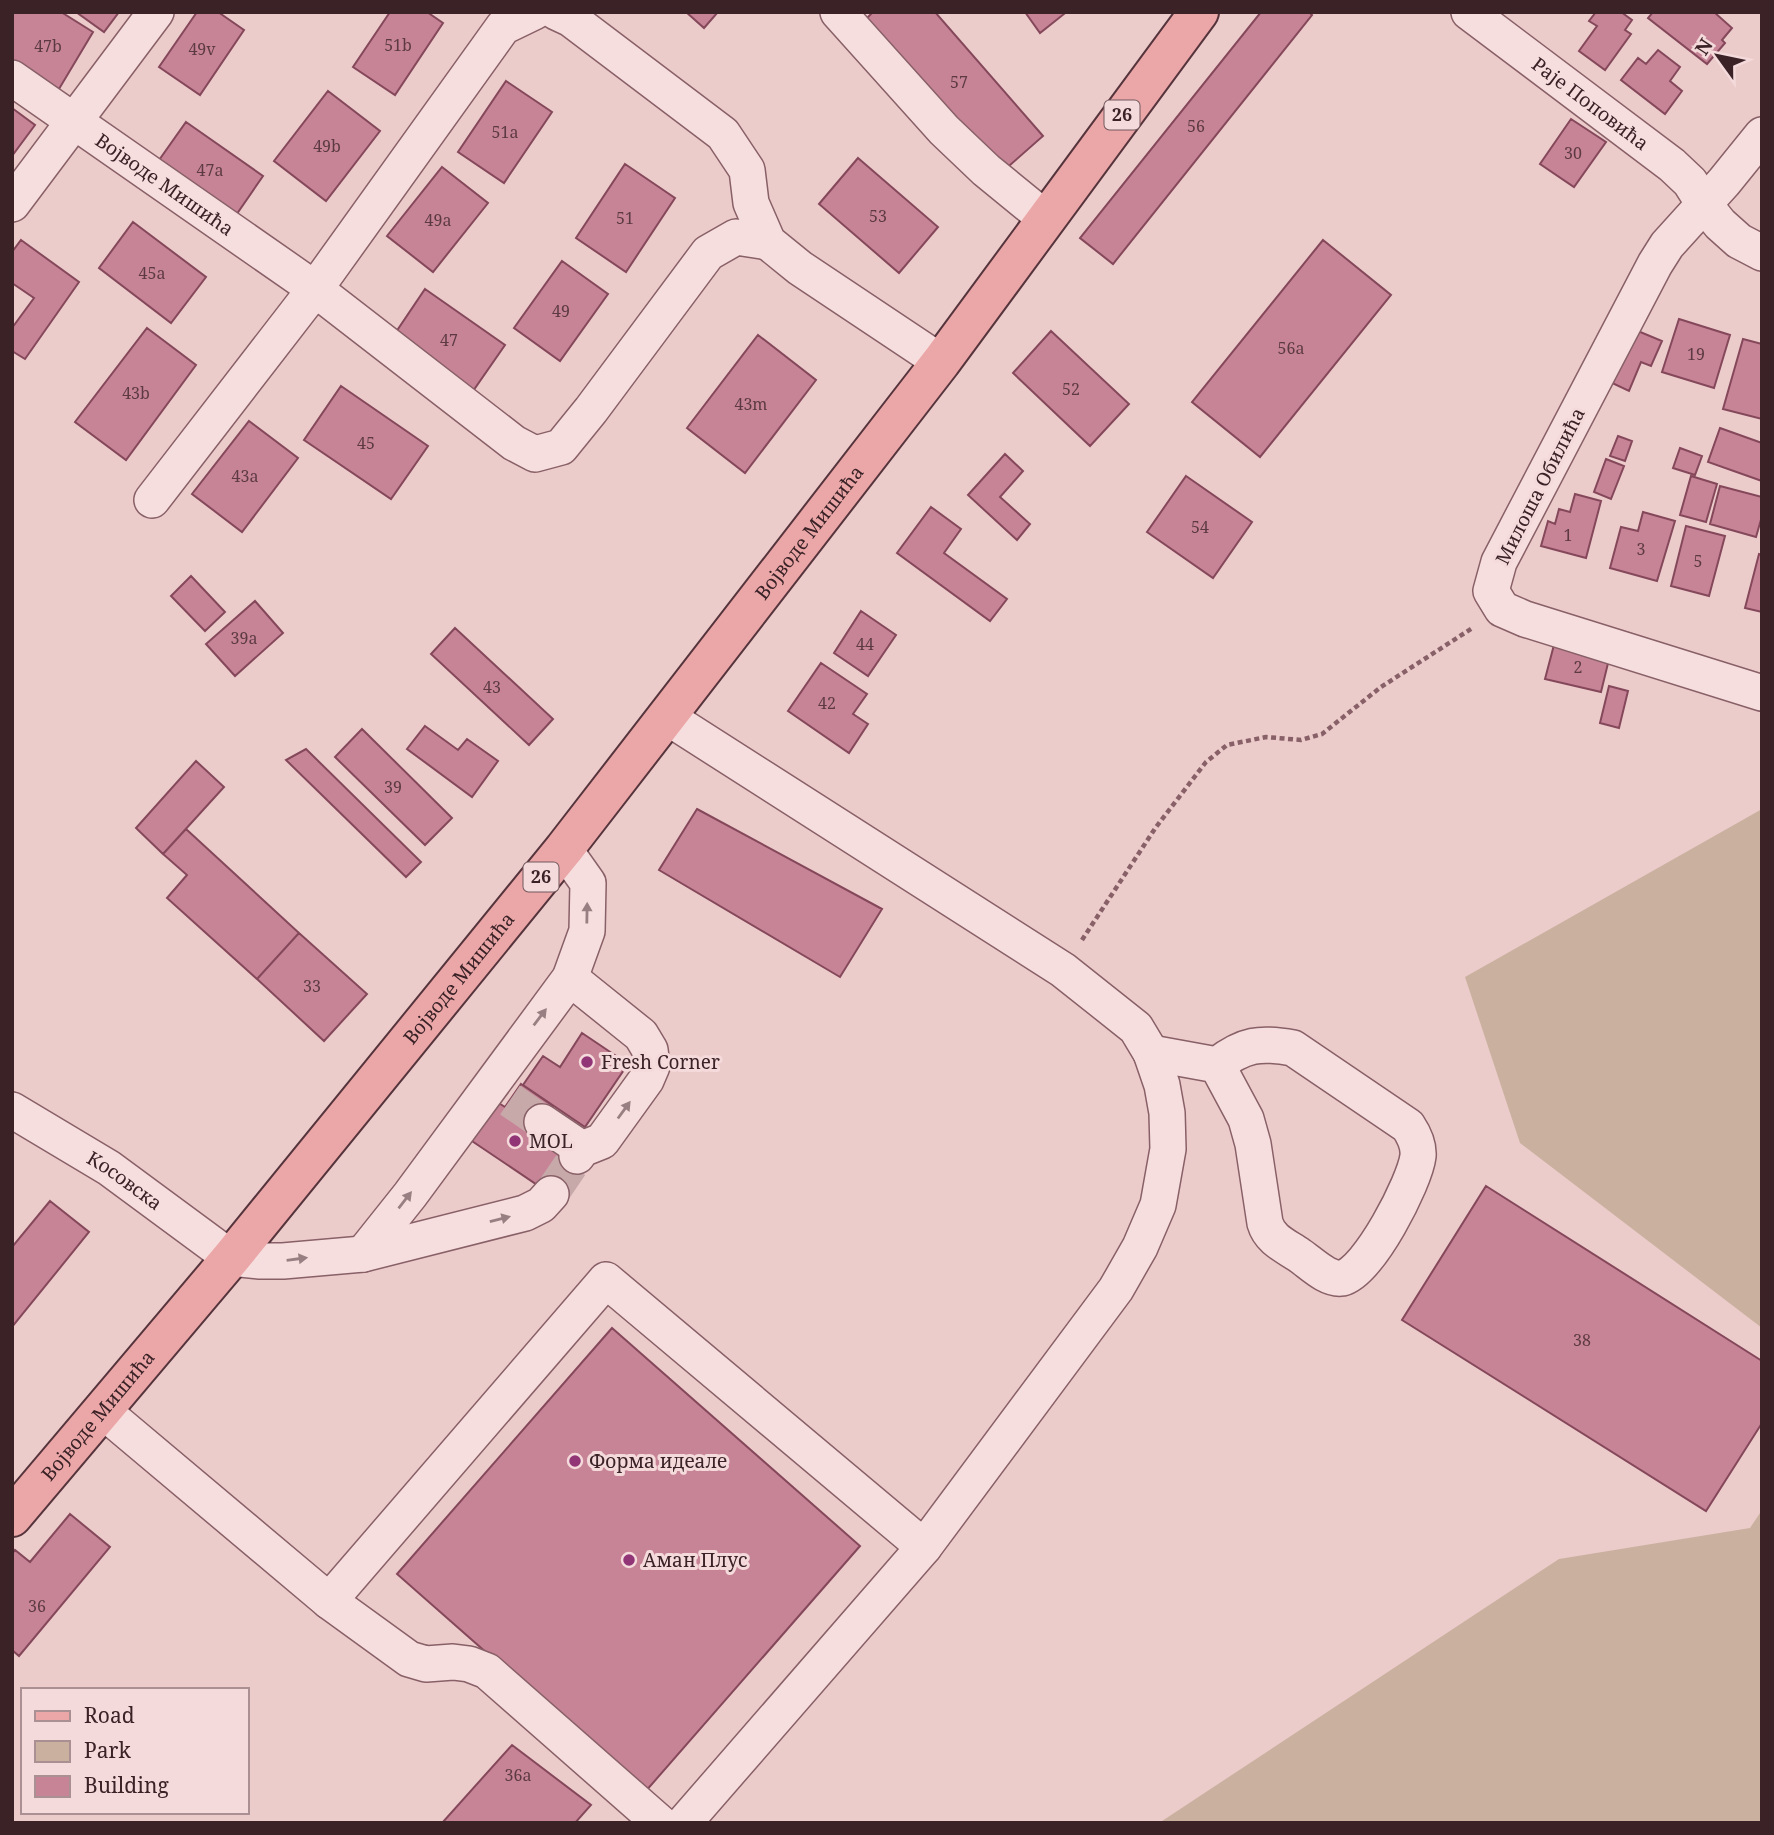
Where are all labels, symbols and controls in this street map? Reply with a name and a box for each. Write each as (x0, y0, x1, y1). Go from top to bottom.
north arrow (1683, 21, 1753, 91)
text: N (1689, 33, 1719, 60)
house number: 51b (384, 34, 412, 56)
house number: 47b (34, 35, 62, 57)
house number: 49v (188, 38, 216, 60)
street label: Раје Поповића (1527, 51, 1654, 156)
house number: 57 (950, 71, 968, 93)
road number: 26 (1104, 100, 1140, 130)
house number: 56 (1187, 115, 1205, 137)
house number: 51a (492, 121, 518, 143)
street label: Војводе Мишића (90, 127, 239, 242)
house number: 49b (313, 135, 341, 157)
house number: 30 (1564, 142, 1582, 164)
house number: 47a (197, 159, 223, 181)
house number: 53 (869, 205, 887, 227)
house number: 51 (616, 207, 634, 229)
house number: 49a (425, 209, 451, 231)
house number: 45a (139, 262, 165, 284)
house number: 49 (552, 300, 570, 322)
house number: 47 (440, 329, 458, 351)
house number: 56a (1278, 337, 1304, 359)
house number: 19 (1687, 343, 1705, 365)
house number: 52 (1062, 378, 1080, 400)
house number: 43b (122, 382, 150, 404)
house number: 43m (734, 393, 768, 415)
street label: Милоша Обилића (1489, 403, 1591, 569)
house number: 45 (357, 432, 375, 454)
street label: Војводе Мишића (749, 460, 869, 605)
house number: 43a (232, 465, 258, 487)
house number: 54 (1191, 516, 1209, 538)
house number: 1 (1564, 524, 1572, 546)
house number: 3 (1637, 538, 1646, 560)
house number: 5 (1694, 550, 1702, 572)
house number: 39a (231, 627, 257, 649)
house number: 44 (856, 633, 874, 655)
house number: 2 (1574, 656, 1582, 678)
house number: 43 (483, 676, 501, 698)
house number: 42 (818, 692, 836, 714)
house number: 39 (384, 776, 402, 798)
road number: 26 (524, 862, 558, 892)
one-way arrow (582, 901, 593, 923)
street label: Војводе Мишића (397, 907, 520, 1050)
house number: 33 (303, 975, 321, 997)
one-way arrow (533, 1009, 548, 1027)
place label: Fresh Corner (601, 1049, 720, 1075)
marker: Fresh Corner (579, 1054, 595, 1070)
one-way arrow (617, 1101, 631, 1119)
place label: MOL (529, 1128, 573, 1154)
marker: MOL (507, 1133, 523, 1149)
street label: Косовска (82, 1145, 168, 1216)
one-way arrow (397, 1192, 412, 1209)
one-way arrow (489, 1213, 511, 1224)
one-way arrow (286, 1254, 308, 1265)
house number: 38 (1573, 1329, 1591, 1351)
street label: Војводе Мишића (35, 1345, 160, 1486)
place label: Форма идеале (589, 1448, 727, 1474)
marker: Форма идеале (567, 1453, 583, 1469)
place label: Аман Плус (643, 1547, 747, 1573)
marker: Аман Плус (621, 1552, 637, 1568)
house number: 36 (28, 1595, 46, 1617)
legend (21, 1688, 248, 1814)
text: Road (84, 1701, 135, 1729)
text: Park (84, 1736, 131, 1764)
house number: 36a (505, 1764, 531, 1786)
text: Building (84, 1771, 169, 1799)

